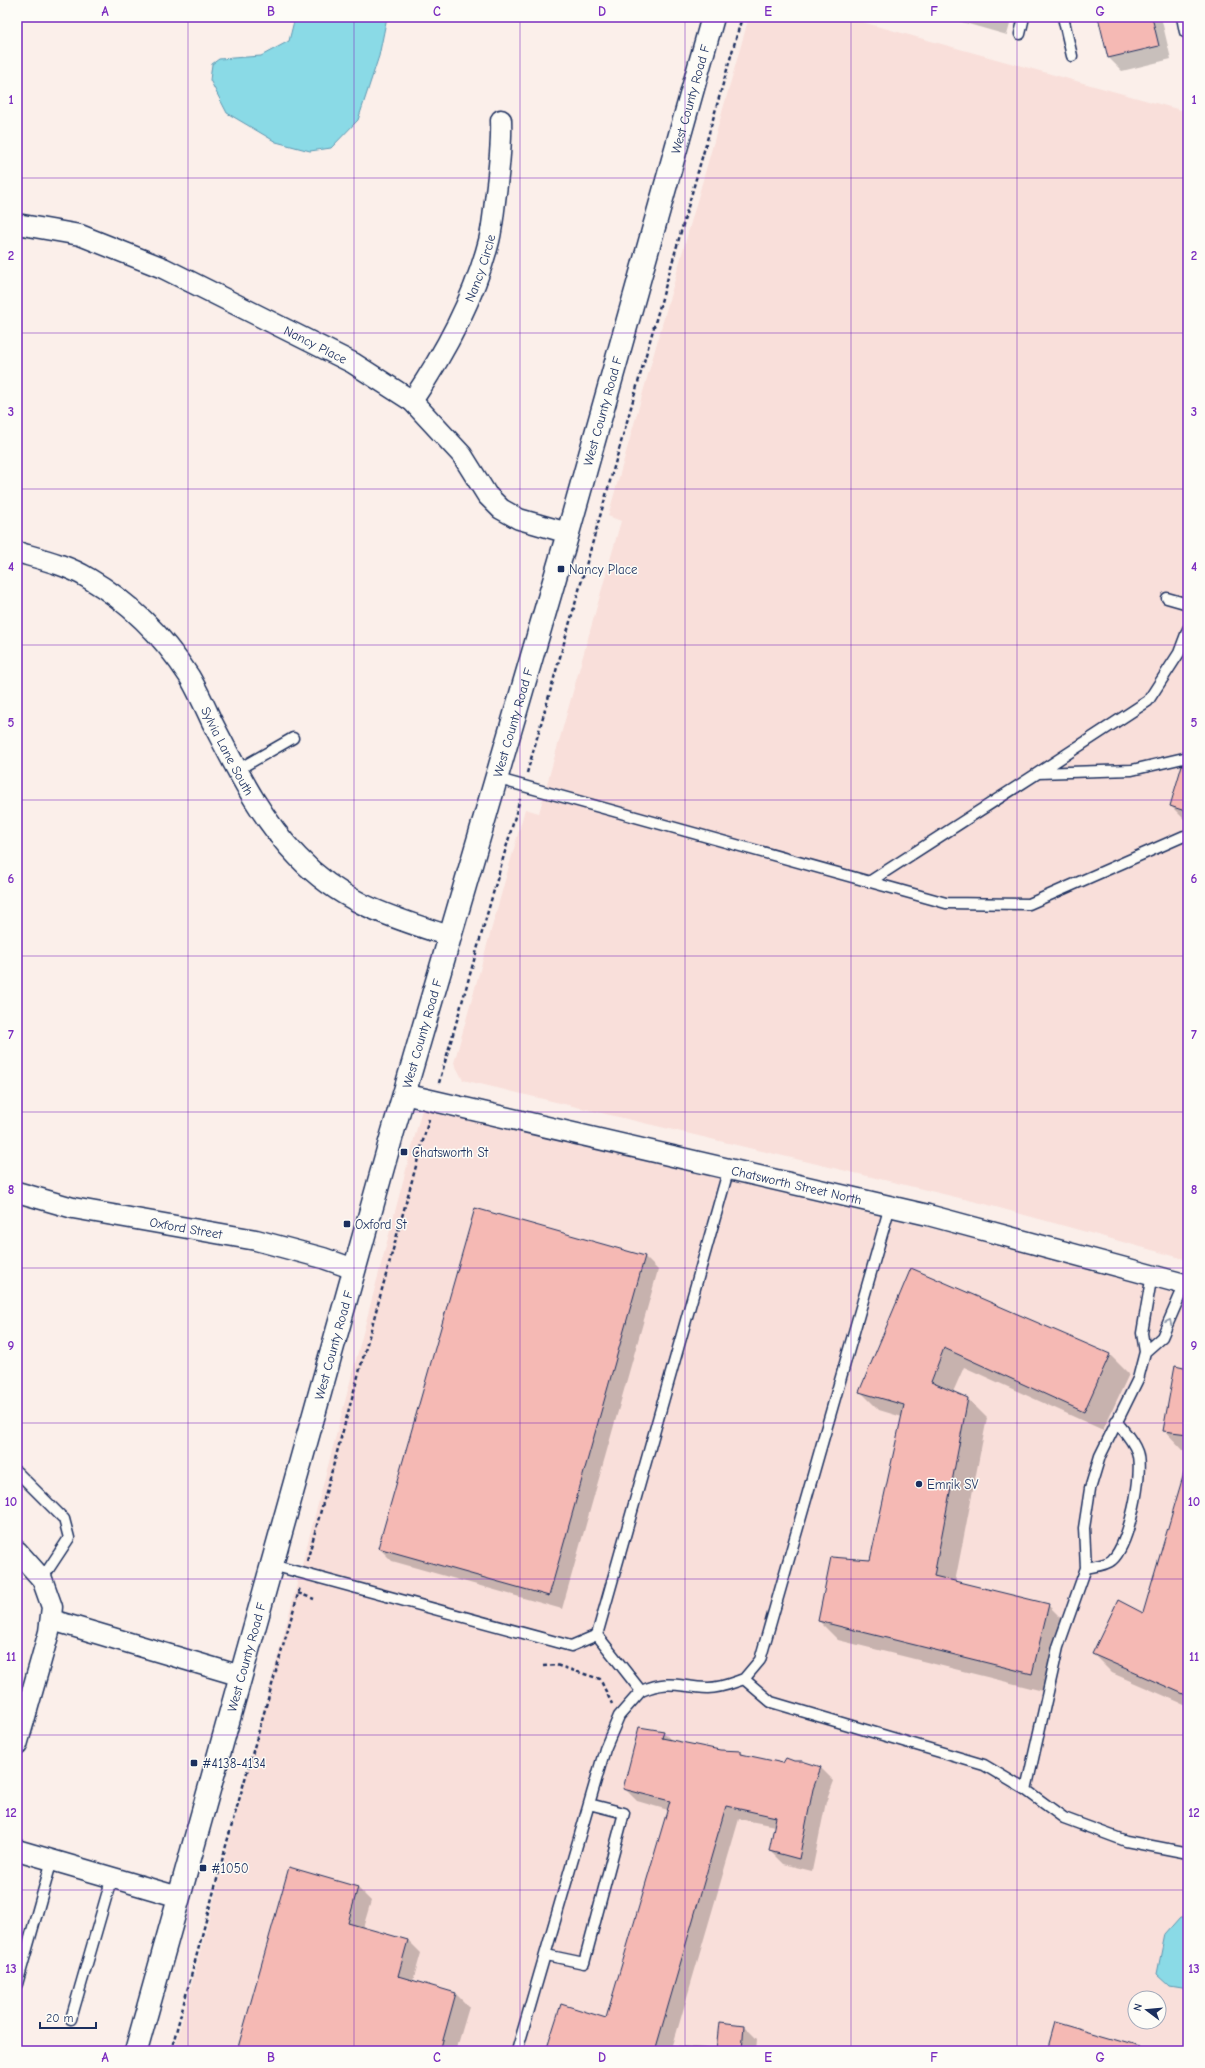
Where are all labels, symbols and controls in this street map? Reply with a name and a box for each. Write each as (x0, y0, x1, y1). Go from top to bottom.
text: A (101, 4, 109, 19)
text: B (267, 4, 275, 19)
text: C (433, 4, 441, 19)
text: D (598, 4, 606, 19)
text: E (764, 4, 772, 19)
text: F (930, 4, 938, 19)
text: G (1095, 4, 1105, 19)
street label: West County Road F (667, 42, 713, 156)
text: 1 (8, 92, 14, 107)
text: 1 (1191, 92, 1197, 107)
street label: Nancy Circle (461, 232, 498, 304)
text: 2 (8, 248, 14, 263)
text: 2 (1191, 248, 1197, 263)
street label: Nancy Place (282, 322, 350, 367)
street label: West County Road F (580, 354, 625, 467)
text: 3 (8, 404, 14, 419)
text: 3 (1191, 404, 1197, 419)
text: 4 (8, 559, 14, 574)
text: 4 (1191, 559, 1197, 574)
place label: Nancy Place (569, 562, 638, 577)
marker: Nancy Place (556, 564, 566, 574)
street label: West County Road F (490, 666, 536, 779)
street label: Sylvia Lane South (198, 704, 257, 798)
text: 5 (8, 715, 15, 730)
text: 5 (1191, 715, 1198, 730)
text: 6 (8, 871, 15, 886)
text: 6 (1191, 871, 1198, 886)
street label: West County Road F (399, 977, 445, 1090)
text: 7 (8, 1027, 14, 1042)
text: 7 (1191, 1027, 1197, 1042)
place label: Chatsworth St (412, 1145, 490, 1160)
marker: Chatsworth St (399, 1147, 409, 1157)
street label: Chatsworth Street North (730, 1162, 864, 1207)
text: 8 (8, 1182, 14, 1197)
text: 8 (1191, 1182, 1197, 1197)
street label: Oxford Street (149, 1214, 225, 1242)
place label: Oxford St (355, 1217, 408, 1232)
marker: Oxford St (342, 1219, 352, 1229)
street label: West County Road F (311, 1288, 356, 1401)
one-way arrow (1164, 1319, 1172, 1327)
text: 9 (8, 1338, 15, 1353)
text: 9 (1191, 1338, 1198, 1353)
place label: Emrik SV (927, 1477, 979, 1492)
marker: Emrik SV (914, 1479, 924, 1489)
text: 10 (5, 1494, 17, 1509)
text: 10 (1188, 1494, 1200, 1509)
street label: West County Road F (224, 1600, 269, 1714)
text: 11 (6, 1649, 16, 1664)
text: 11 (1189, 1649, 1199, 1664)
place label: #4138-4134 (202, 1756, 266, 1771)
marker: #4138-4134 (189, 1758, 199, 1768)
text: 12 (5, 1805, 17, 1820)
text: 12 (1188, 1805, 1200, 1820)
place label: #1050 (211, 1861, 249, 1876)
marker: #1050 (198, 1863, 208, 1873)
text: 13 (5, 1961, 17, 1976)
text: 13 (1188, 1961, 1200, 1976)
north arrow (1127, 1990, 1167, 2030)
text: N (1131, 2002, 1145, 2013)
scale bar (40, 2004, 96, 2030)
text: 20 m (46, 2011, 74, 2025)
text: A (101, 2050, 109, 2065)
text: B (267, 2050, 275, 2065)
text: C (433, 2050, 441, 2065)
text: D (598, 2050, 606, 2065)
text: E (764, 2050, 772, 2065)
text: F (930, 2050, 938, 2065)
text: G (1095, 2050, 1105, 2065)

